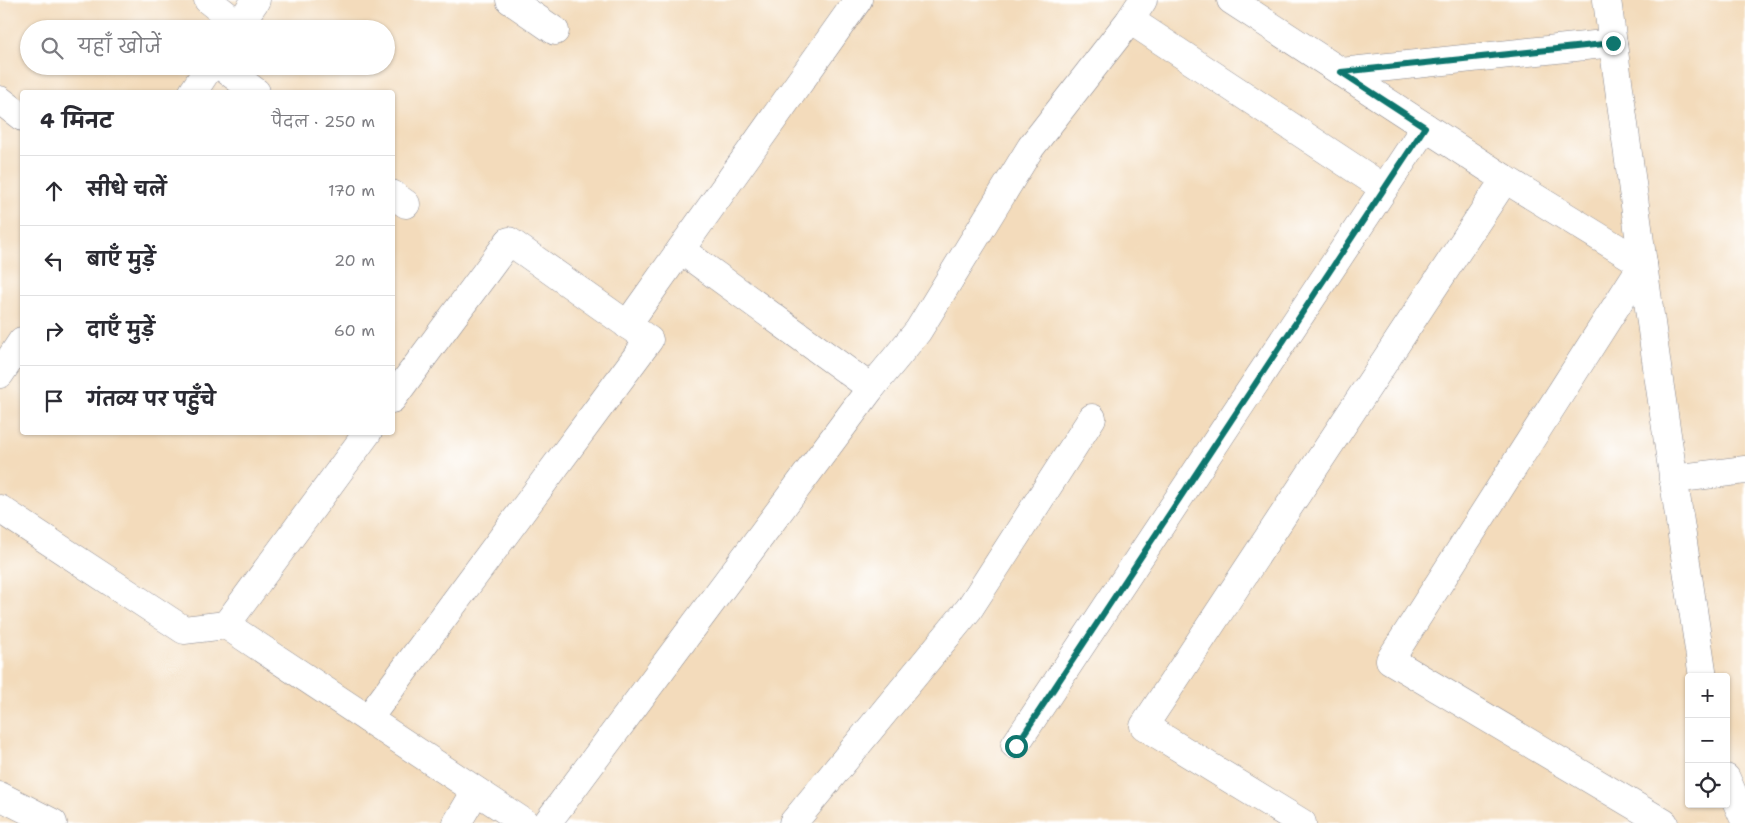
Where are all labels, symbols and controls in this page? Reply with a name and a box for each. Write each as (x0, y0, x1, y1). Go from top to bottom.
search box (20, 20, 395, 75)
route end (1602, 32, 1625, 55)
icon: search (38, 34, 66, 62)
text: यहाँ खोजें (78, 34, 161, 59)
text: 4 मिनट (40, 107, 113, 135)
text: पैदल · 250 m (272, 111, 375, 132)
icon: ahead (40, 177, 68, 205)
text: सीधे चलें (87, 177, 166, 202)
text: 170 m (328, 180, 375, 201)
icon: left (40, 247, 68, 275)
text: बाएँ मुड़ें (87, 247, 155, 272)
text: 20 m (334, 250, 375, 271)
icon: right (40, 317, 68, 345)
text: दाएँ मुड़ें (87, 317, 155, 342)
text: 60 m (334, 320, 375, 341)
icon: arrive (40, 387, 68, 415)
text: गंतव्य पर पहुँचे (87, 387, 216, 412)
map controls (1685, 673, 1730, 808)
button: + (1685, 673, 1730, 718)
button: − (1685, 718, 1730, 763)
route start (1005, 735, 1028, 758)
button: locate (1685, 763, 1730, 808)

